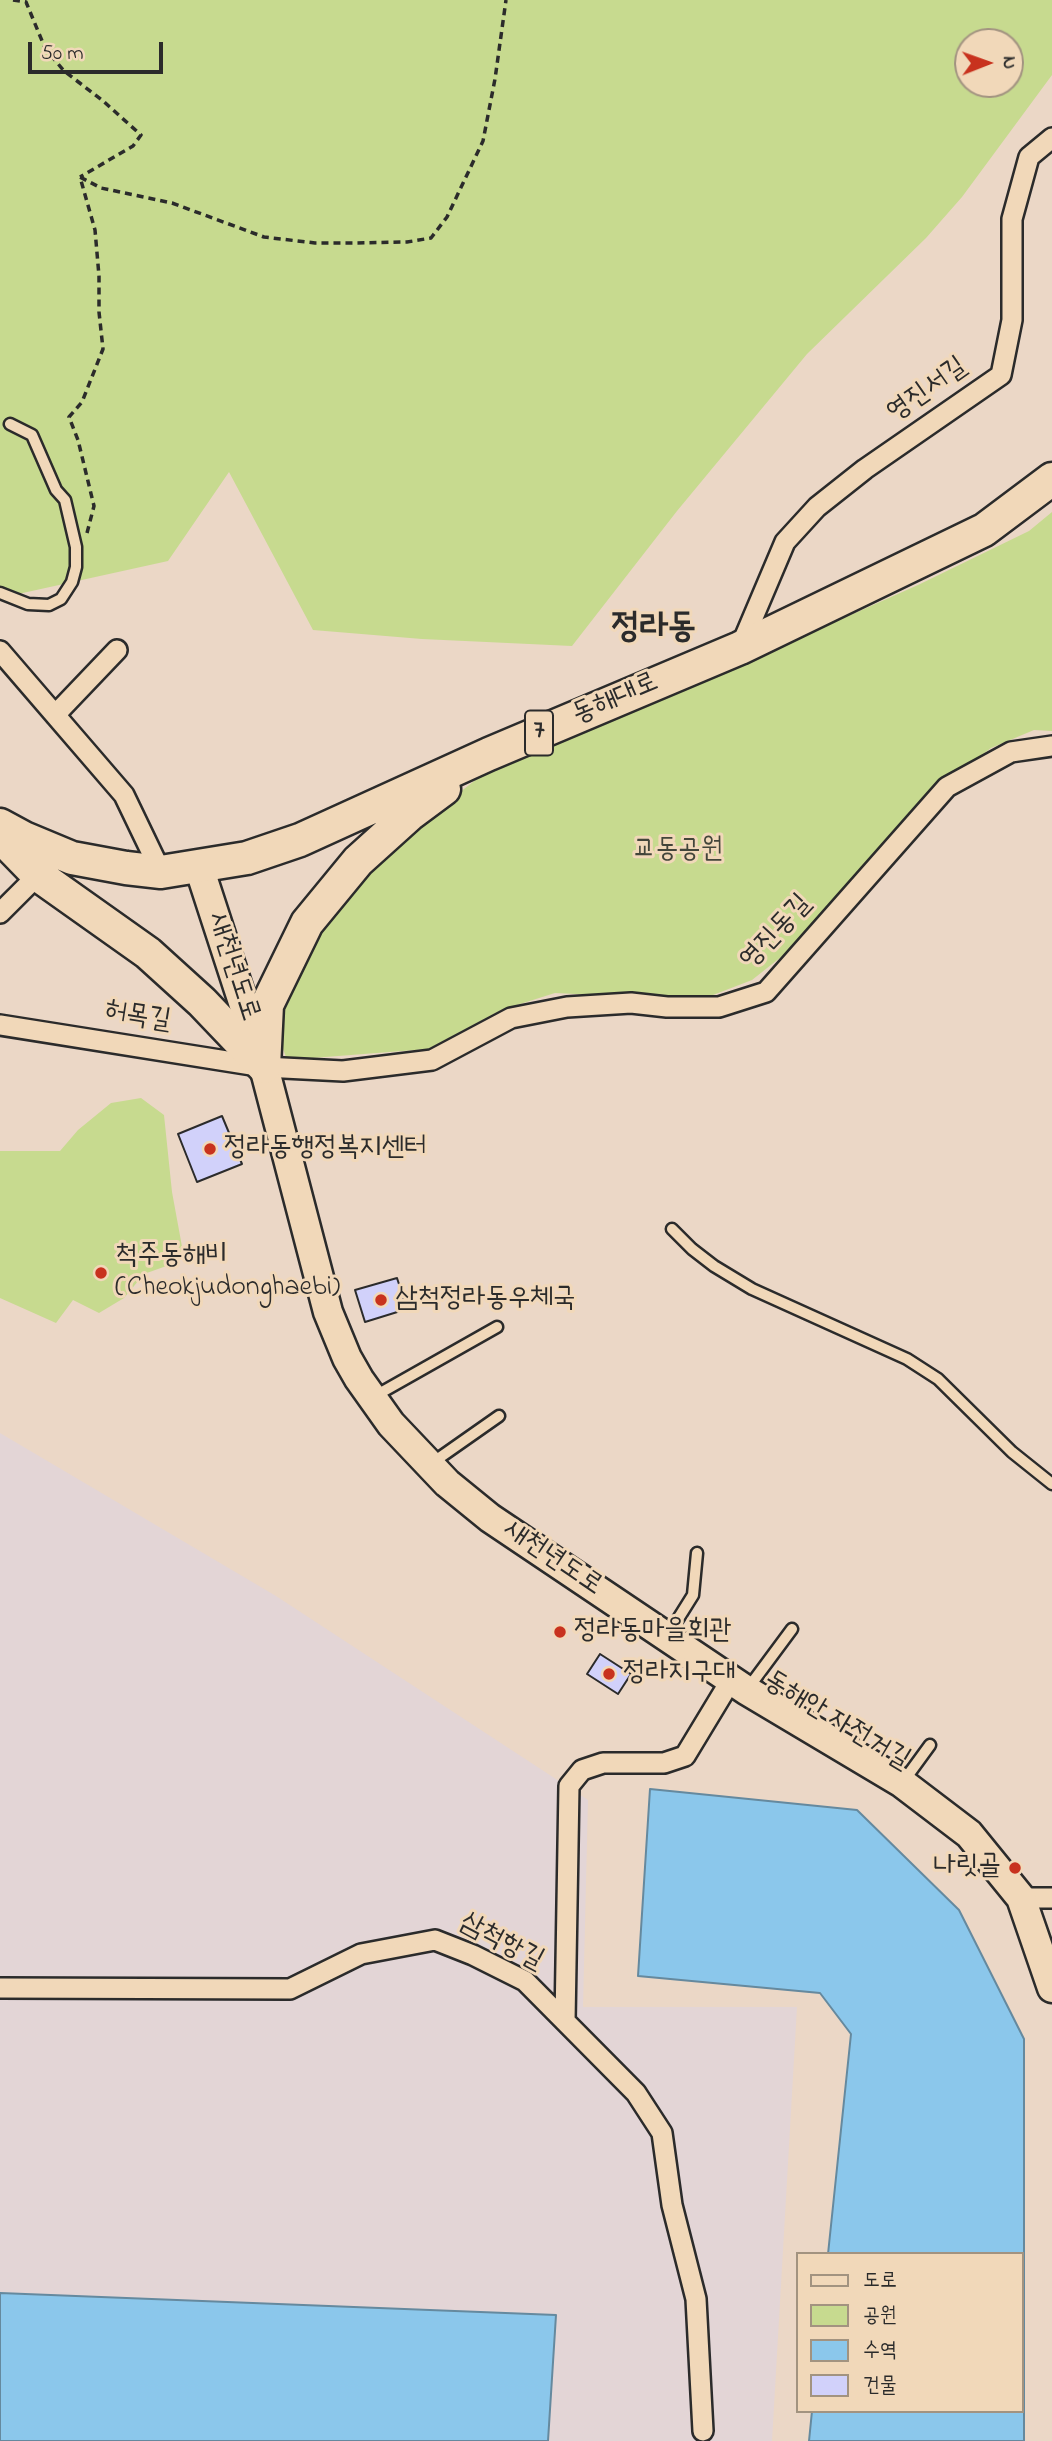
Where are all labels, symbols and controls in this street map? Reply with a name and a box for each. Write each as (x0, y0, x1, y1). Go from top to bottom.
scale bar (32, 28, 166, 72)
north arrow (954, 28, 1024, 98)
text: 50 m (41, 39, 84, 69)
text: N (995, 56, 1022, 69)
street label: 영진서길 (881, 351, 975, 431)
district label: 정라동 (612, 609, 696, 651)
street label: 동해대로 (568, 667, 664, 733)
road number: 7 (525, 710, 553, 755)
park label: 교동공원 (633, 834, 723, 868)
street label: 영진동길 (734, 889, 820, 977)
street label: 새천년도로 (199, 908, 265, 1026)
street label: 허목길 (101, 996, 173, 1040)
place label: 정라동행정복지센터 (224, 1132, 427, 1166)
marker: 정라동행정복지센터 (202, 1141, 218, 1157)
place label: 척주동해비 (Cheokjudonghaebi) (115, 1240, 340, 1306)
marker: 척주동해비 (Cheokjudonghaebi) (93, 1265, 109, 1281)
place label: 삼척정라동우체국 (395, 1283, 575, 1317)
marker: 삼척정라동우체국 (373, 1292, 389, 1308)
street label: 새천년도로 (496, 1514, 608, 1604)
place label: 정라동마을회관 (574, 1615, 732, 1649)
marker: 정라동마을회관 (552, 1624, 568, 1640)
place label: 정라지구대 (623, 1657, 736, 1691)
street label: 동해안 자전거길 (757, 1665, 915, 1779)
marker: 정라지구대 (601, 1666, 617, 1682)
place label: 나릿골 (933, 1851, 1001, 1885)
marker: 나릿골 (1007, 1860, 1023, 1876)
street label: 삼척항길 (453, 1907, 549, 1979)
legend (796, 2252, 1024, 2413)
text: 도로 (863, 2266, 897, 2296)
text: 공원 (863, 2301, 897, 2331)
text: 수역 (863, 2336, 897, 2366)
text: 건물 (863, 2371, 897, 2401)

